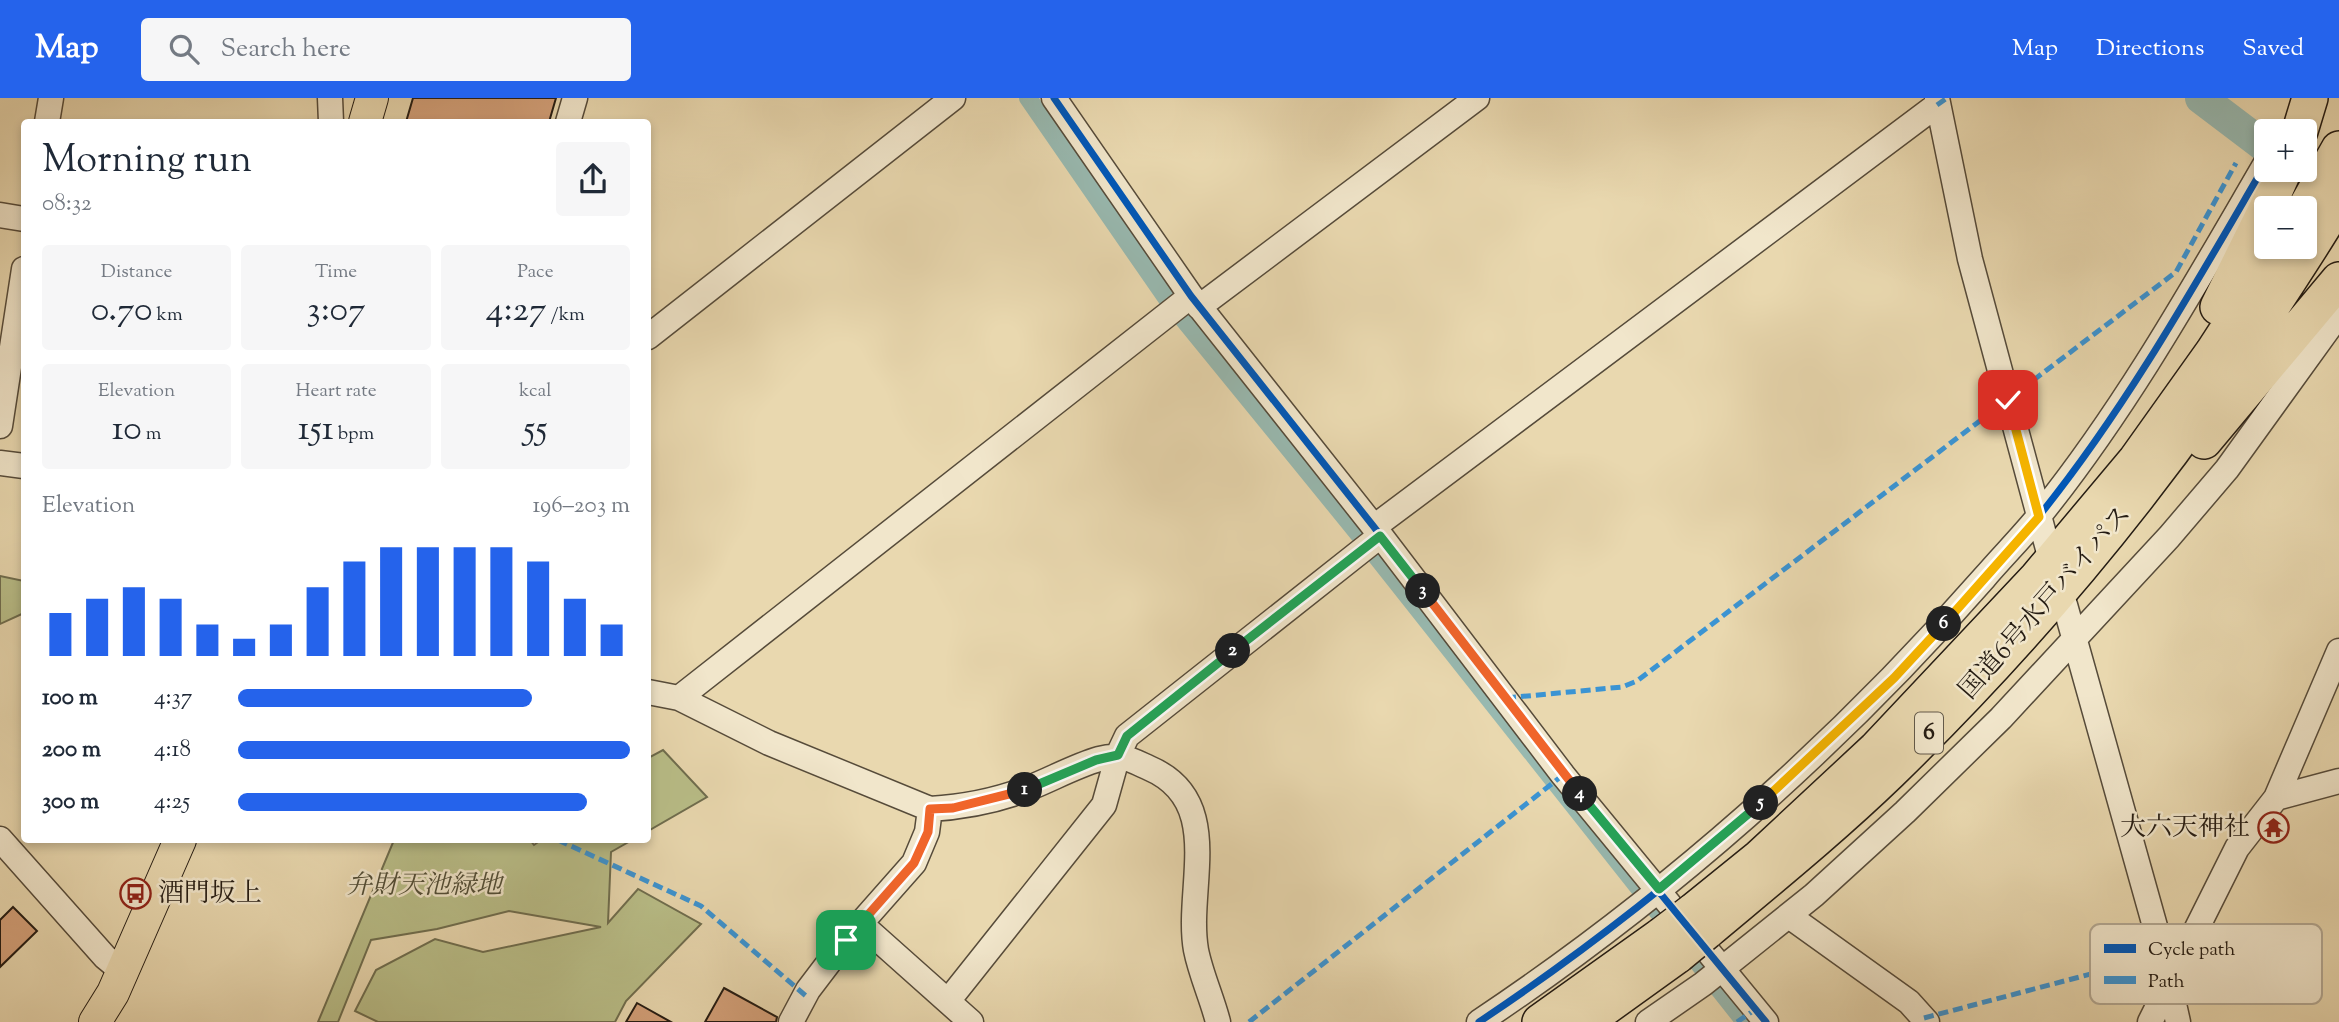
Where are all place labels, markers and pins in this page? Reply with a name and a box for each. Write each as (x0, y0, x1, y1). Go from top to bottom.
pin (1978, 370, 2038, 430)
pin: 3 (1406, 574, 1440, 608)
pin: 6 (1926, 606, 1962, 642)
pin: 2 (1216, 634, 1250, 668)
pin: 1 (1007, 772, 1042, 808)
pin: 4 (1562, 776, 1598, 812)
pin: 5 (1744, 786, 1778, 820)
place label: 大六天神社 (2120, 810, 2250, 847)
temple icon: 大六天神社 (2256, 811, 2290, 845)
place label: 酒門坂上 (158, 876, 262, 913)
bus stop icon: 酒門坂上 (118, 877, 152, 911)
pin (816, 910, 876, 970)

